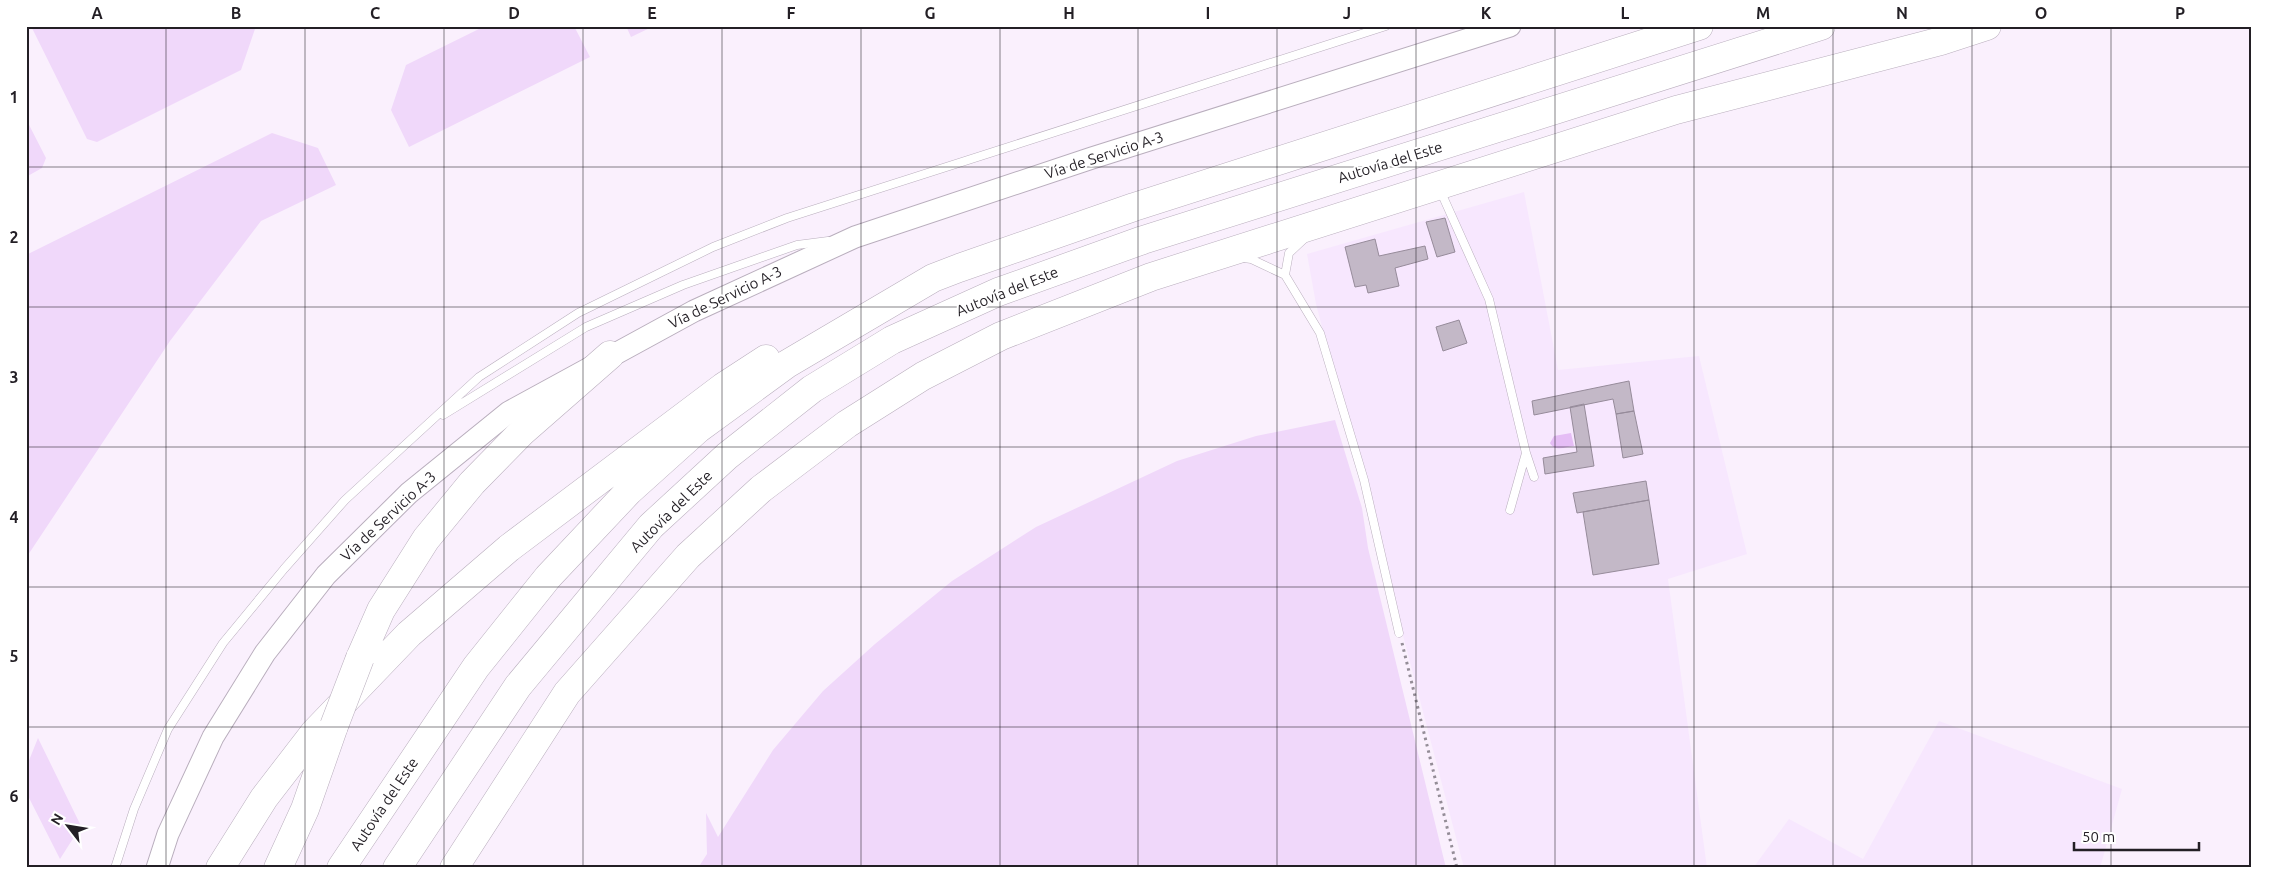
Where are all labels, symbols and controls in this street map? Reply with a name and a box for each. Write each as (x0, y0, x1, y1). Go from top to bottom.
text: A (91, 4, 103, 22)
text: B (231, 4, 241, 22)
text: C (370, 4, 380, 22)
text: D (508, 4, 520, 22)
text: E (647, 4, 657, 22)
text: F (787, 4, 796, 22)
text: G (924, 4, 936, 22)
text: H (1063, 4, 1075, 22)
text: I (1206, 4, 1210, 22)
text: J (1343, 4, 1351, 22)
text: K (1481, 4, 1492, 22)
text: L (1621, 4, 1630, 22)
text: M (1756, 4, 1770, 22)
text: N (1896, 4, 1908, 22)
text: O (2035, 4, 2047, 22)
text: P (2175, 4, 2185, 22)
text: 1 (9, 88, 19, 106)
street label: Vía de Servicio A-3 (1043, 128, 1165, 182)
street label: Autovía del Este (1336, 138, 1444, 186)
text: 2 (9, 228, 19, 246)
street label: Vía de Servicio A-3 (666, 262, 784, 332)
street label: Autovía del Este (954, 263, 1060, 319)
text: 3 (9, 368, 19, 386)
street label: Autovía del Este (627, 467, 715, 555)
street label: Vía de Servicio A-3 (337, 468, 439, 564)
text: 4 (9, 508, 19, 526)
text: 5 (9, 647, 19, 665)
street label: Autovía del Este (347, 754, 421, 854)
text: 6 (9, 787, 19, 805)
north arrow (42, 802, 92, 852)
text: N (47, 811, 66, 828)
scale bar (2074, 819, 2200, 851)
text: 50 m (2082, 828, 2115, 845)

